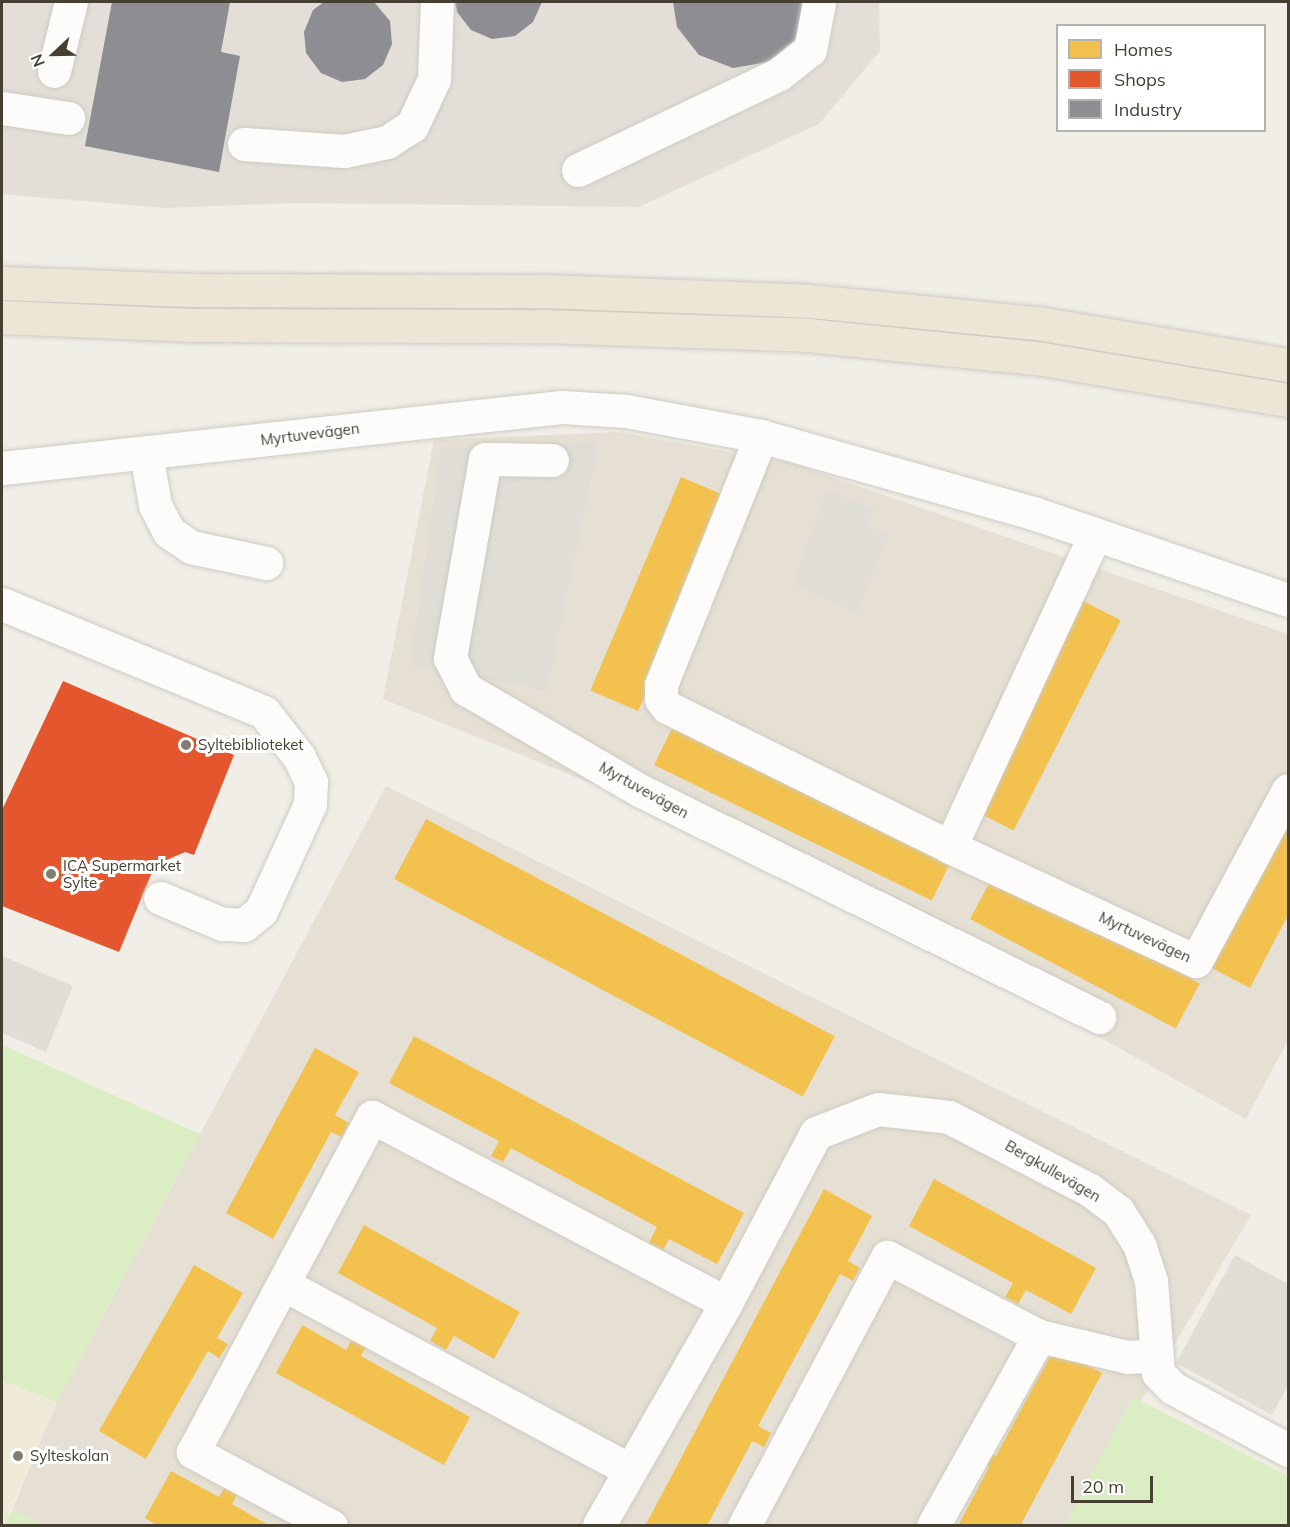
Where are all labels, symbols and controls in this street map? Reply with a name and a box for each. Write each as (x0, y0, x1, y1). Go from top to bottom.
north arrow (24, 24, 84, 84)
legend (1056, 24, 1266, 132)
text: Homes (1114, 38, 1173, 61)
text: N (26, 51, 49, 70)
text: Shops (1114, 68, 1166, 91)
text: Industry (1114, 98, 1182, 121)
street label: Myrtuvevägen (260, 419, 360, 449)
place label: Syltebiblioteket (198, 736, 304, 754)
marker: Syltebiblioteket (179, 738, 193, 752)
street label: Myrtuvevägen (596, 758, 692, 822)
place label: ICA Supermarket Sylte (63, 856, 181, 891)
marker: ICA Supermarket Sylte (44, 867, 58, 881)
street label: Myrtuvevägen (1096, 908, 1194, 966)
street label: Bergkullevägen (1002, 1136, 1104, 1206)
place label: Sylteskolan (30, 1447, 109, 1465)
marker: Sylteskolan (11, 1449, 25, 1463)
scale bar (1074, 1464, 1156, 1502)
text: 20 m (1082, 1475, 1124, 1498)

